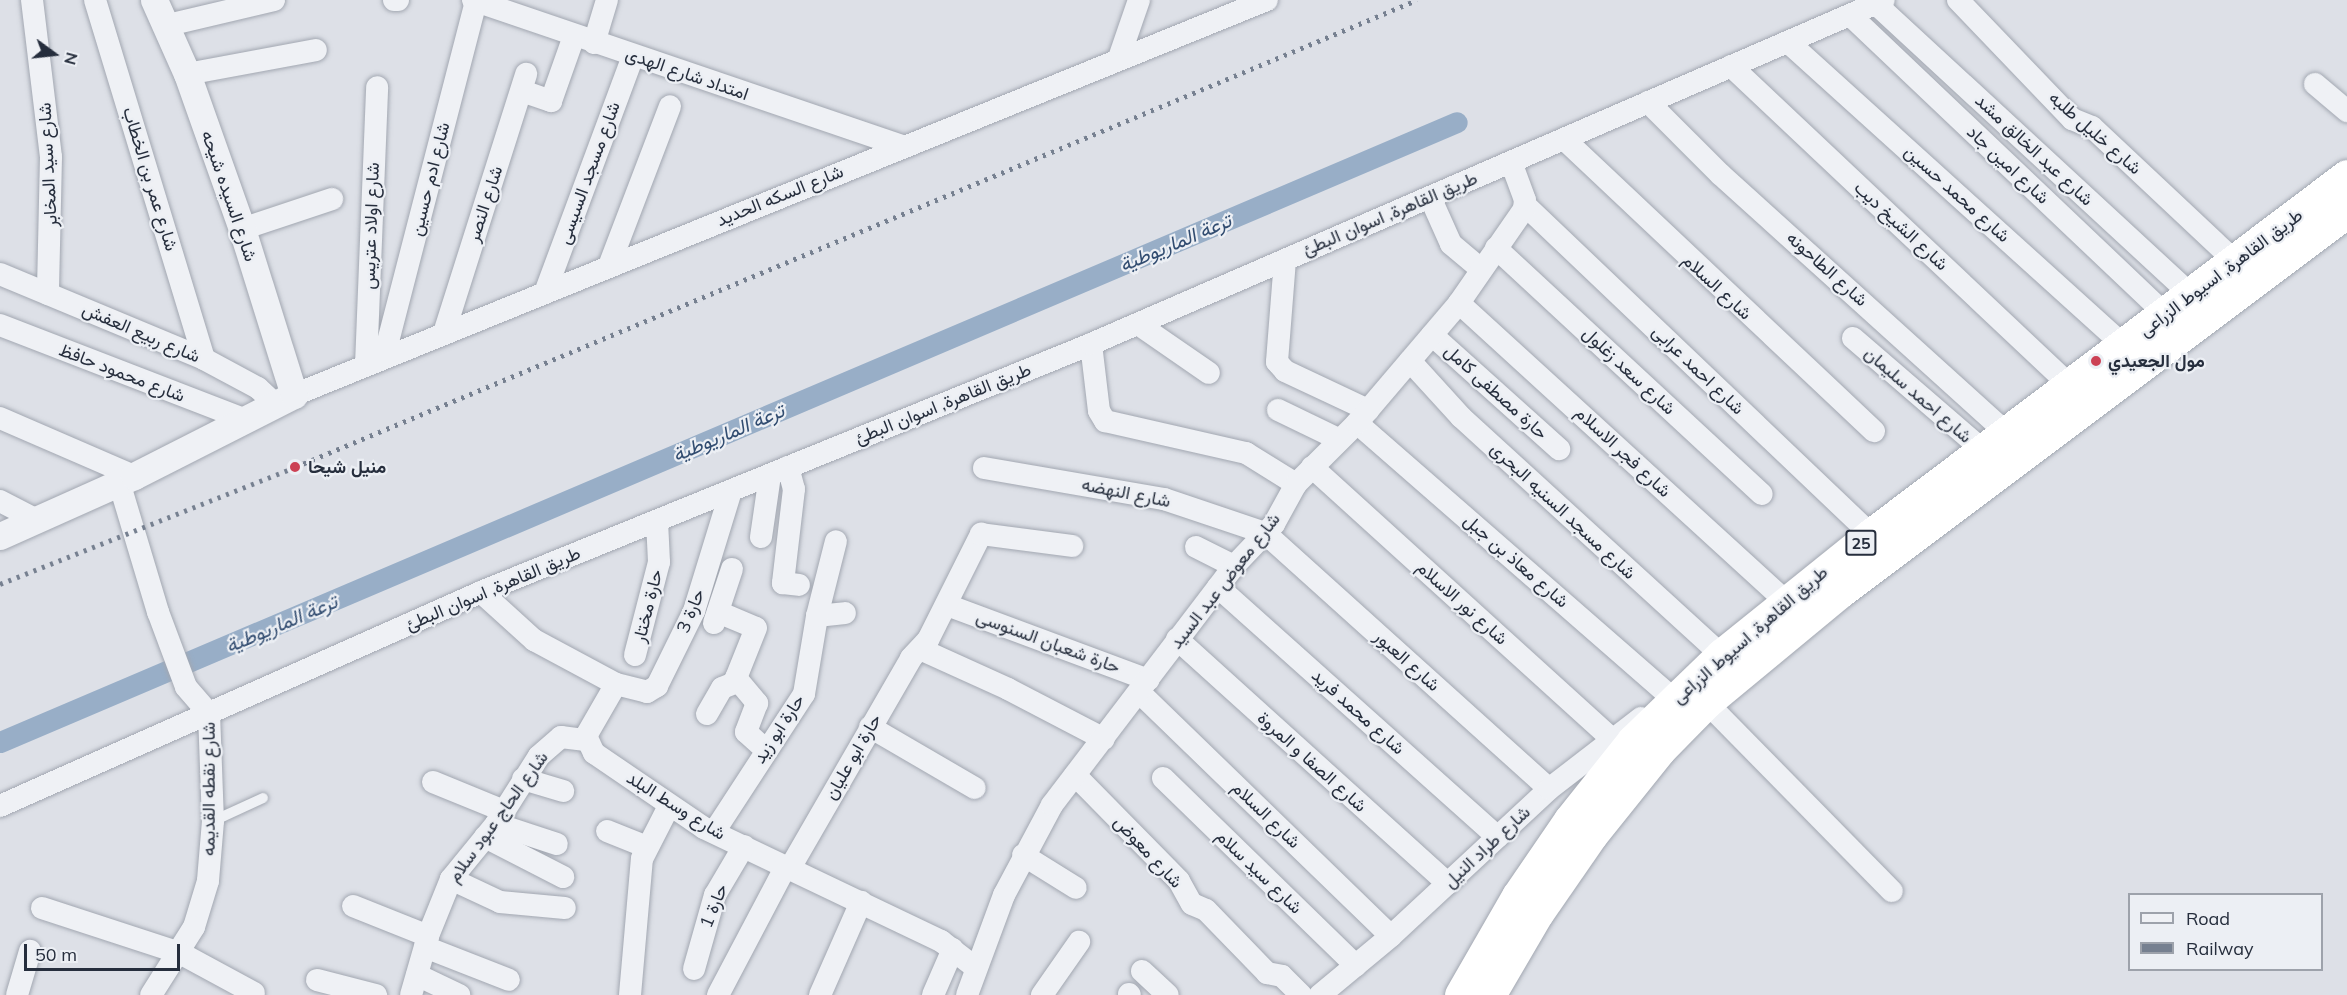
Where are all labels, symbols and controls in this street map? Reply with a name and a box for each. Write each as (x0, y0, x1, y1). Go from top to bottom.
north arrow (24, 24, 84, 84)
street label: امتداد شارع الهدى (623, 43, 751, 105)
text: N (60, 50, 83, 67)
street label: شارع خليل طلبه (2044, 87, 2146, 179)
street label: شارع عبد الخالق مشد (1970, 90, 2098, 210)
street label: شارع مسجد السيسى (553, 99, 625, 247)
street label: شارع سيد المخابر (34, 102, 62, 228)
street label: شارع عمر بن الخطاب (118, 104, 182, 254)
street label: شارع ادم حسين (405, 120, 455, 238)
street label: شارع امين جاد (1962, 121, 2054, 209)
street label: شارع السيده شيحه (196, 128, 262, 264)
street label: شارع محمد حسين (1900, 141, 2014, 247)
street label: شارع السكه الحديد (713, 161, 847, 231)
street label: شارع اولاد عتريس (358, 162, 384, 290)
street label: شارع النصر (463, 163, 507, 245)
street label: طريق القاهرة, اسوان البطئ (1299, 167, 1481, 261)
street label: شارع الشيخ ديب (1849, 177, 1953, 275)
street label: طريق القاهرة, اسيوط الزراعى (2135, 204, 2307, 342)
water label: ترعة الماريوطية (1115, 208, 1235, 276)
street label: شارع الطاحونه (1782, 227, 1872, 311)
street label: شارع السلام (1678, 249, 1756, 325)
street label: شارع ربيع العفش (79, 298, 203, 368)
street label: شارع احمد عرابى (1647, 321, 1749, 419)
street label: شارع سعد زغلول (1578, 323, 1680, 419)
street label: شارع محمود حافظ (56, 339, 188, 407)
street label: حارة مصطفى كامل (1440, 340, 1552, 444)
street label: شارع احمد سليمان (1860, 342, 1976, 448)
place label: مول الجعيدي (2108, 350, 2205, 372)
marker: مول الجعيدي (2089, 354, 2103, 368)
street label: طريق القاهرة, اسوان البطئ (852, 359, 1034, 449)
water label: ترعة الماريوطية (668, 398, 788, 466)
street label: شارع فجر الاسلام (1571, 402, 1675, 502)
street label: شارع مسجد السنيه البحرى (1486, 438, 1640, 584)
place label: منيل شيحا (308, 456, 386, 478)
marker: منيل شيحا (286, 458, 304, 476)
street label: شارع النهضه (1080, 474, 1172, 512)
street label: شارع معوض عبد السيد (1165, 509, 1285, 653)
street label: شارع معاذ بن جبل (1459, 509, 1573, 613)
road number: 25 (1844, 530, 1878, 556)
street label: طريق القاهرة, اسوان البطئ (402, 542, 584, 636)
street label: شارع نور الاسلام (1412, 556, 1512, 650)
street label: طريق القاهرة, اسيوط الزراعى (1668, 561, 1832, 709)
street label: حارة مختار (629, 567, 667, 645)
street label: حارة 3 (672, 586, 710, 636)
water label: ترعة الماريوطية (221, 589, 341, 657)
street label: حارة شعبان السنوسى (973, 606, 1123, 678)
street label: شارع العبور (1370, 626, 1444, 696)
street label: شارع محمد فريد (1307, 665, 1409, 759)
street label: حارة ابو زيد (749, 690, 809, 768)
street label: شارع الصفا و المروة (1253, 707, 1371, 817)
street label: حارة ابو عليان (820, 710, 886, 804)
street label: شارع نقطه القديمه (198, 722, 220, 856)
street label: شارع الحاج عبود سلام (443, 747, 553, 887)
street label: شارع وسط البلد (623, 767, 729, 845)
street label: شارع السلام (1227, 777, 1305, 853)
street label: شارع طراد النيل (1439, 801, 1535, 893)
street label: شارع معوض (1109, 811, 1187, 893)
street label: شارع سيد سلام (1211, 825, 1307, 919)
street label: حارة 1 (695, 881, 733, 931)
legend (2128, 893, 2323, 971)
text: Road (2186, 907, 2230, 930)
scale bar (27, 932, 183, 970)
text: Railway (2186, 937, 2254, 960)
text: 50 m (35, 943, 77, 966)

